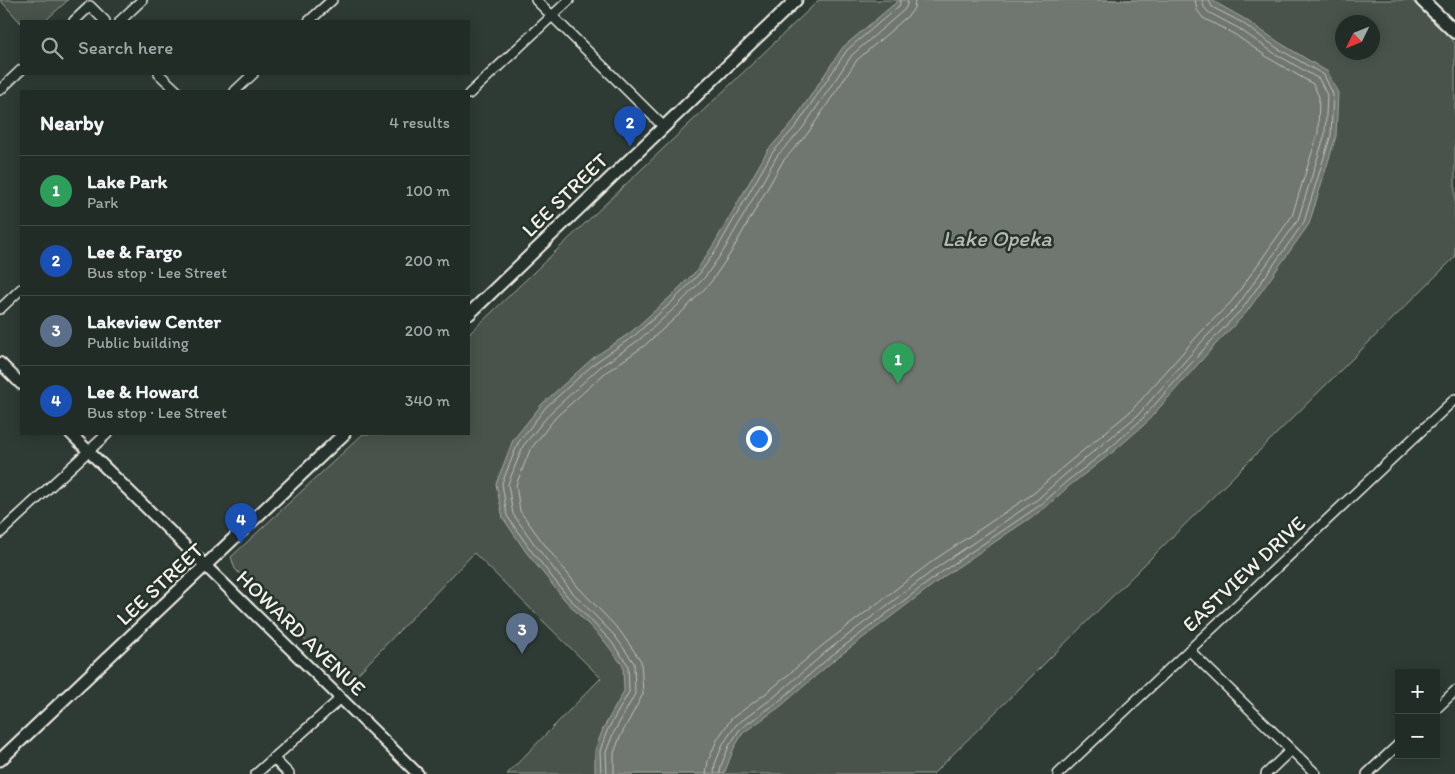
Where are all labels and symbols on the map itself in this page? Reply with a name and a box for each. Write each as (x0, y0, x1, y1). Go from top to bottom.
north arrow (1335, 15, 1380, 60)
pin: 2 (614, 106, 646, 147)
street label: LEE STREET (516, 147, 613, 242)
water label: Lake Opeka (942, 225, 1052, 252)
pin: 1 (882, 343, 914, 384)
your location (746, 426, 772, 452)
pin: 4 (225, 503, 257, 544)
street label: EASTVIEW DRIVE (1177, 510, 1310, 637)
street label: LEE STREET (111, 537, 209, 630)
street label: HOWARD AVENUE (232, 565, 371, 701)
pin: 3 (506, 613, 538, 654)

